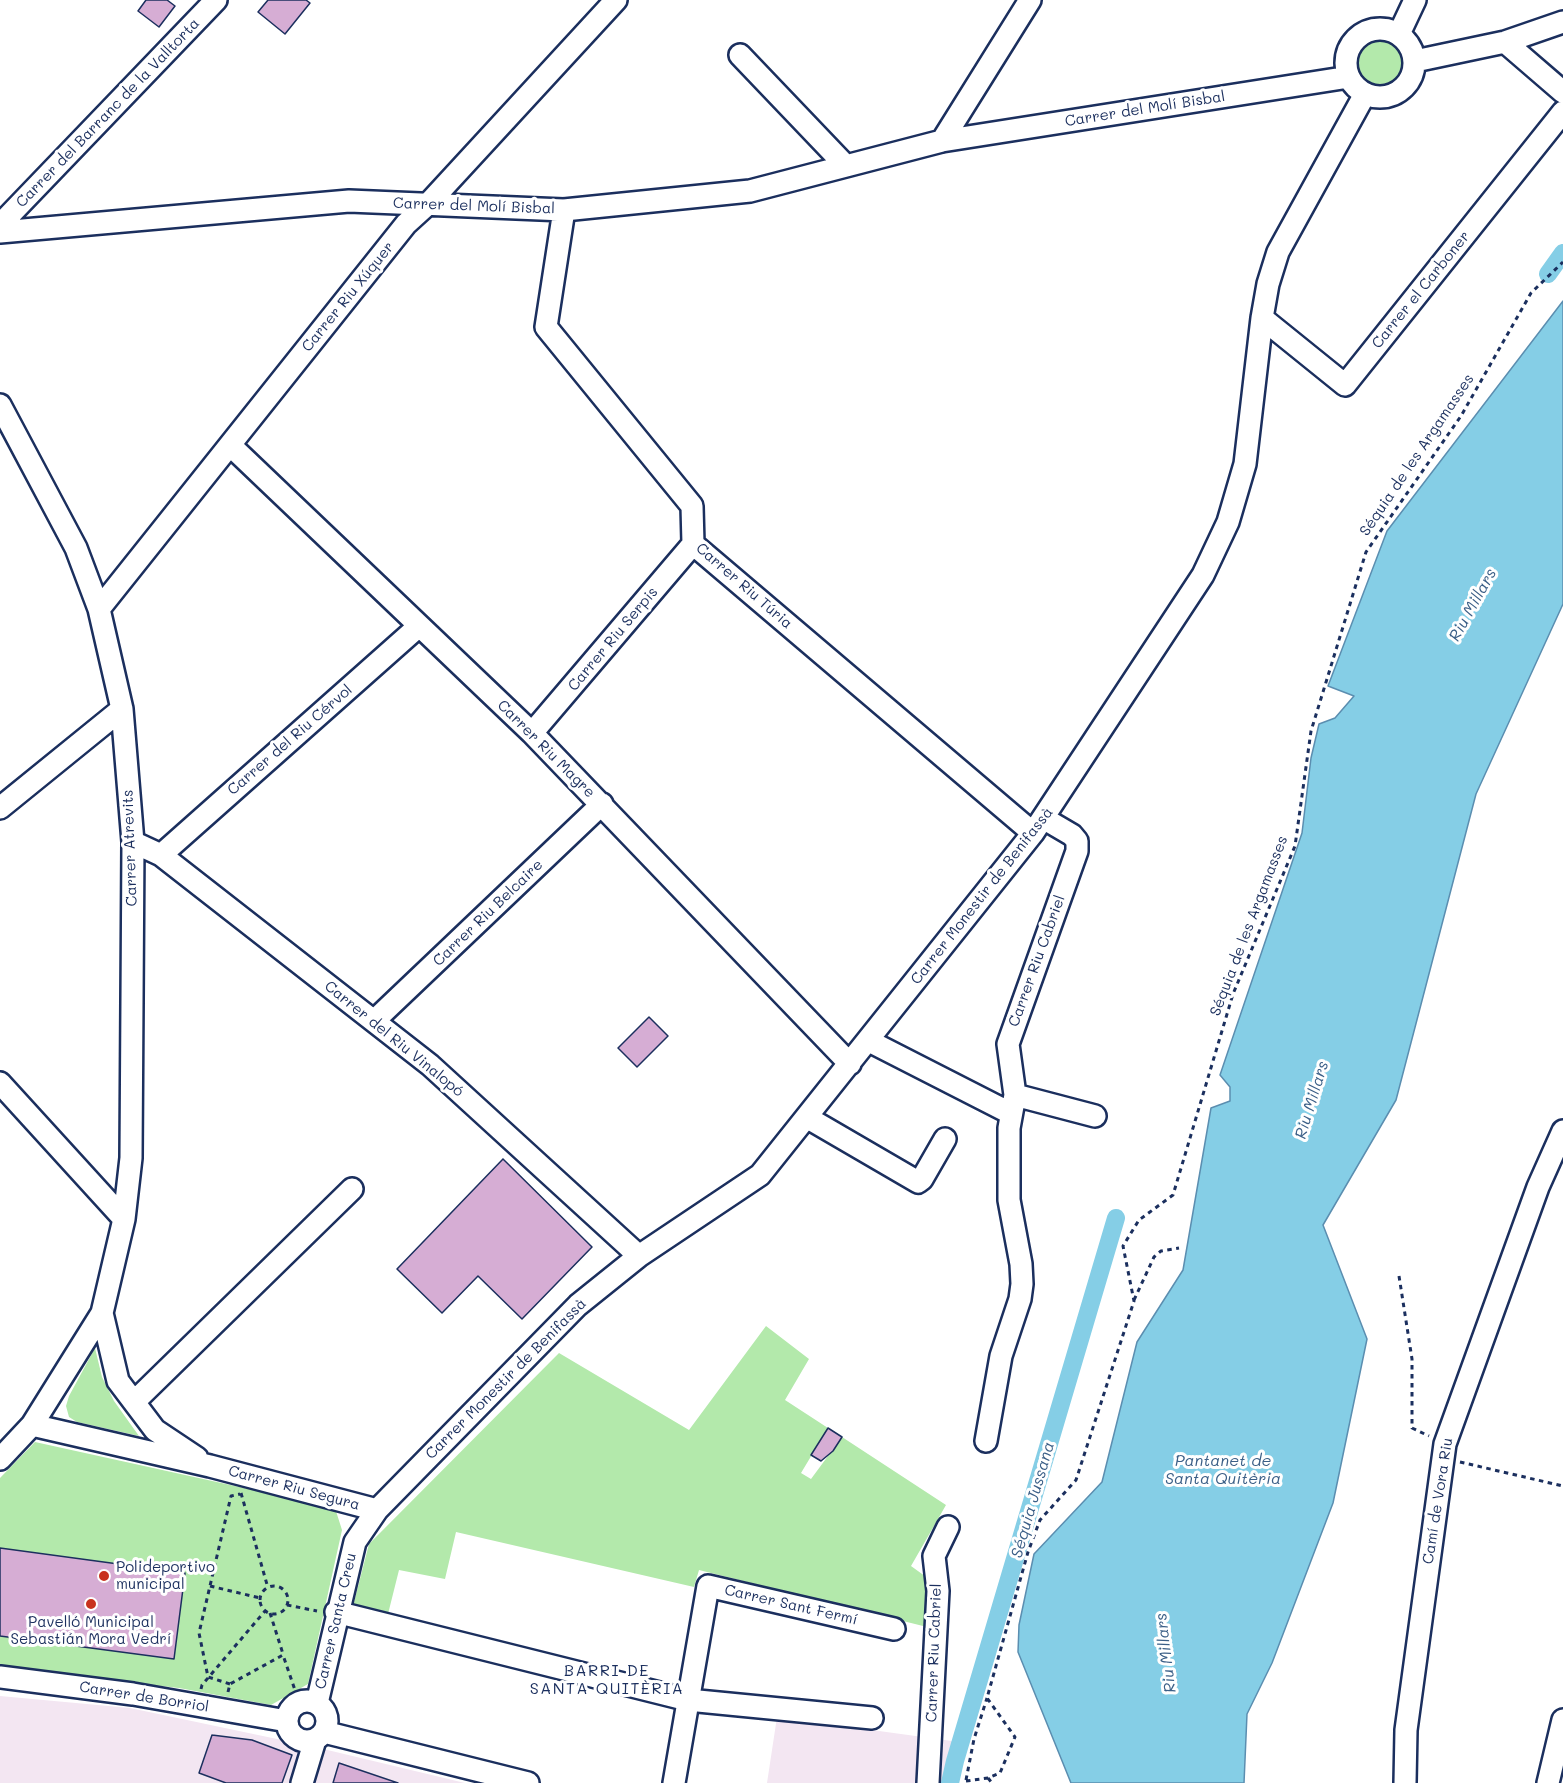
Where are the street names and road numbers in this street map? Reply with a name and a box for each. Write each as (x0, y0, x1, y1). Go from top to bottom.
street label: Carrer del Barranc de la Valltorta (13, 15, 203, 211)
street label: Carrer del Molí Bisbal (1064, 87, 1226, 131)
street label: Carrer del Molí Bisbal (393, 194, 555, 218)
street label: Carrer el Carboner (1368, 228, 1474, 352)
street label: Carrer Riu Xúquer (298, 238, 398, 356)
street label: Séquia de les Argamasses (1356, 371, 1478, 539)
street label: Carrer Riu Túria (692, 539, 796, 633)
street label: Carrer Riu Serpis (564, 583, 662, 695)
street label: Carrer del Riu Cérvol (224, 681, 356, 799)
street label: Carrer Riu Magre (493, 696, 599, 802)
street label: Carrer Atrevits (119, 789, 141, 907)
street label: Carrer Monestir de Benifassà (907, 804, 1057, 988)
street label: Séquia de les Argamasses (1206, 833, 1292, 1019)
street label: Carrer Riu Belcaire (429, 856, 547, 970)
street label: Carrer Riu Cabriel (1005, 893, 1069, 1029)
street label: Carrer del Riu Vinalopó (321, 977, 467, 1101)
street label: Carrer Monestir de Benifassà (422, 1295, 590, 1463)
street label: Camí de Vora Riu (1419, 1437, 1457, 1565)
street label: Carrer Riu Segura (226, 1462, 362, 1514)
street label: Carrer Santa Creu (312, 1551, 360, 1691)
street label: Carrer Sant Fermí (723, 1581, 859, 1629)
street label: Carrer Riu Cabriel (923, 1583, 945, 1723)
street label: Carrer de Borriol (78, 1678, 210, 1716)

